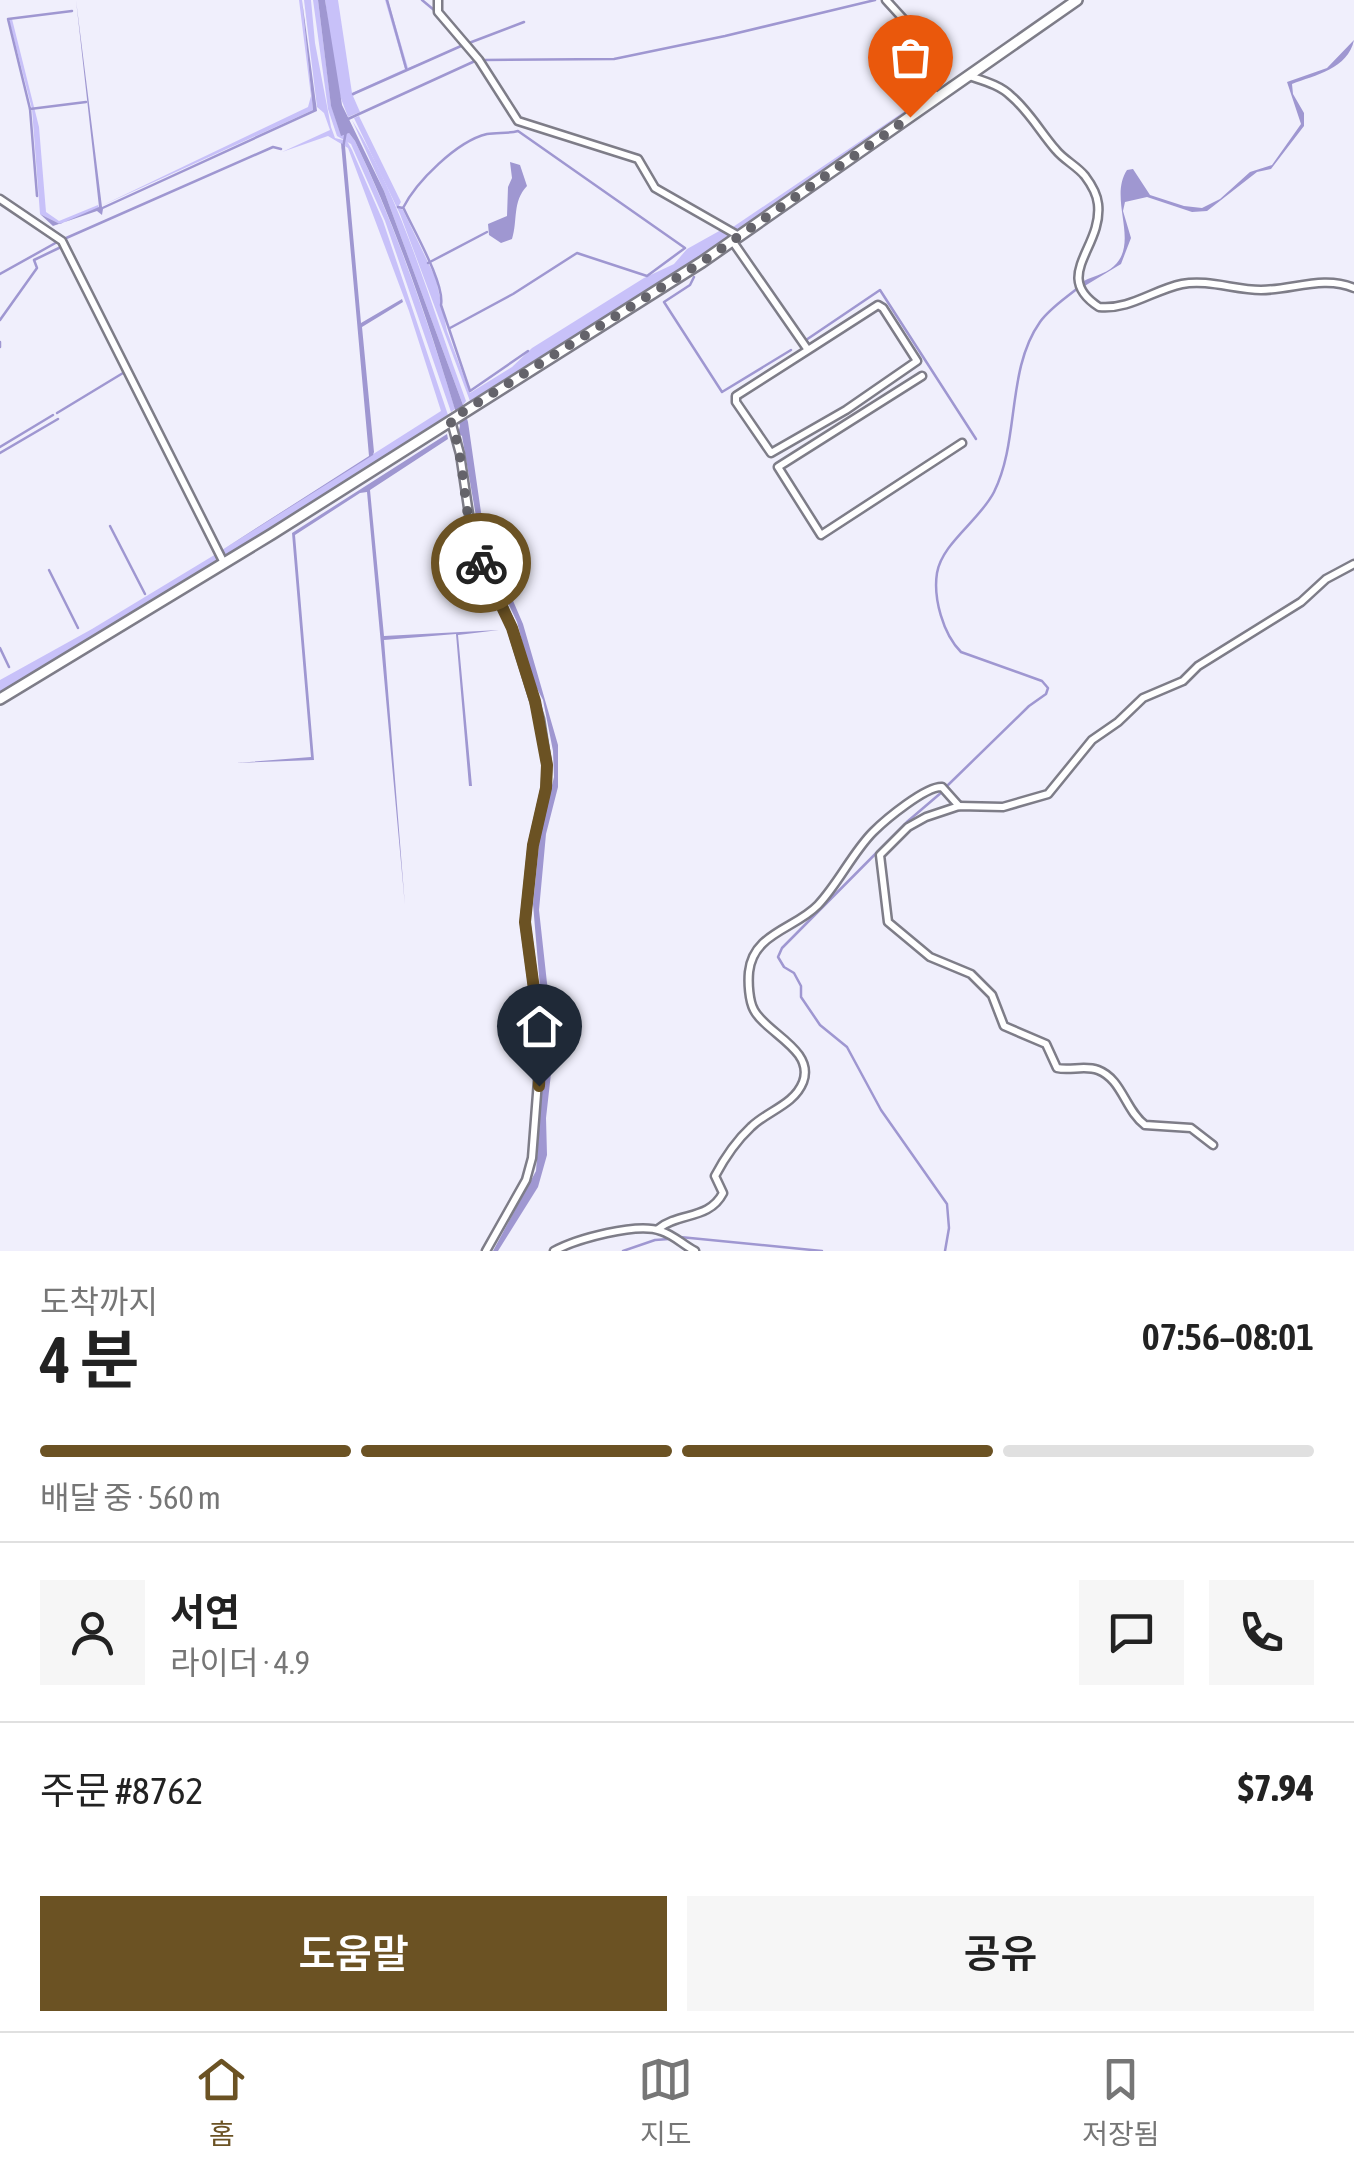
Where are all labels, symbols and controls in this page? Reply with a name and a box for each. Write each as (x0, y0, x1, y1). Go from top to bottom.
pin (868, 15, 953, 118)
icon: bag (883, 30, 938, 85)
courier (431, 513, 531, 613)
icon: bike (454, 536, 509, 591)
pin (497, 984, 582, 1087)
icon: home (512, 999, 567, 1054)
text: 도착까지 (40, 1283, 158, 1320)
text: 07:56–08:01 (1142, 1315, 1314, 1358)
text: 4 분 (40, 1322, 139, 1397)
text: 배달 중 · 560 m (40, 1479, 221, 1516)
button: person (40, 1580, 145, 1685)
button: chat (1079, 1580, 1184, 1685)
button: phone (1209, 1580, 1314, 1685)
text: 서연 (170, 1591, 240, 1634)
text: 라이더 · 4.9 (170, 1644, 310, 1681)
text: $7.94 (1238, 1766, 1314, 1809)
text: 주문 #8762 (40, 1769, 203, 1812)
button: 도움말 (40, 1896, 667, 2011)
button: 공유 (687, 1896, 1314, 2011)
tab: 홈 (194, 2052, 249, 2152)
tab: 지도 (638, 2052, 693, 2152)
tab: 저장됨 (1082, 2052, 1160, 2152)

